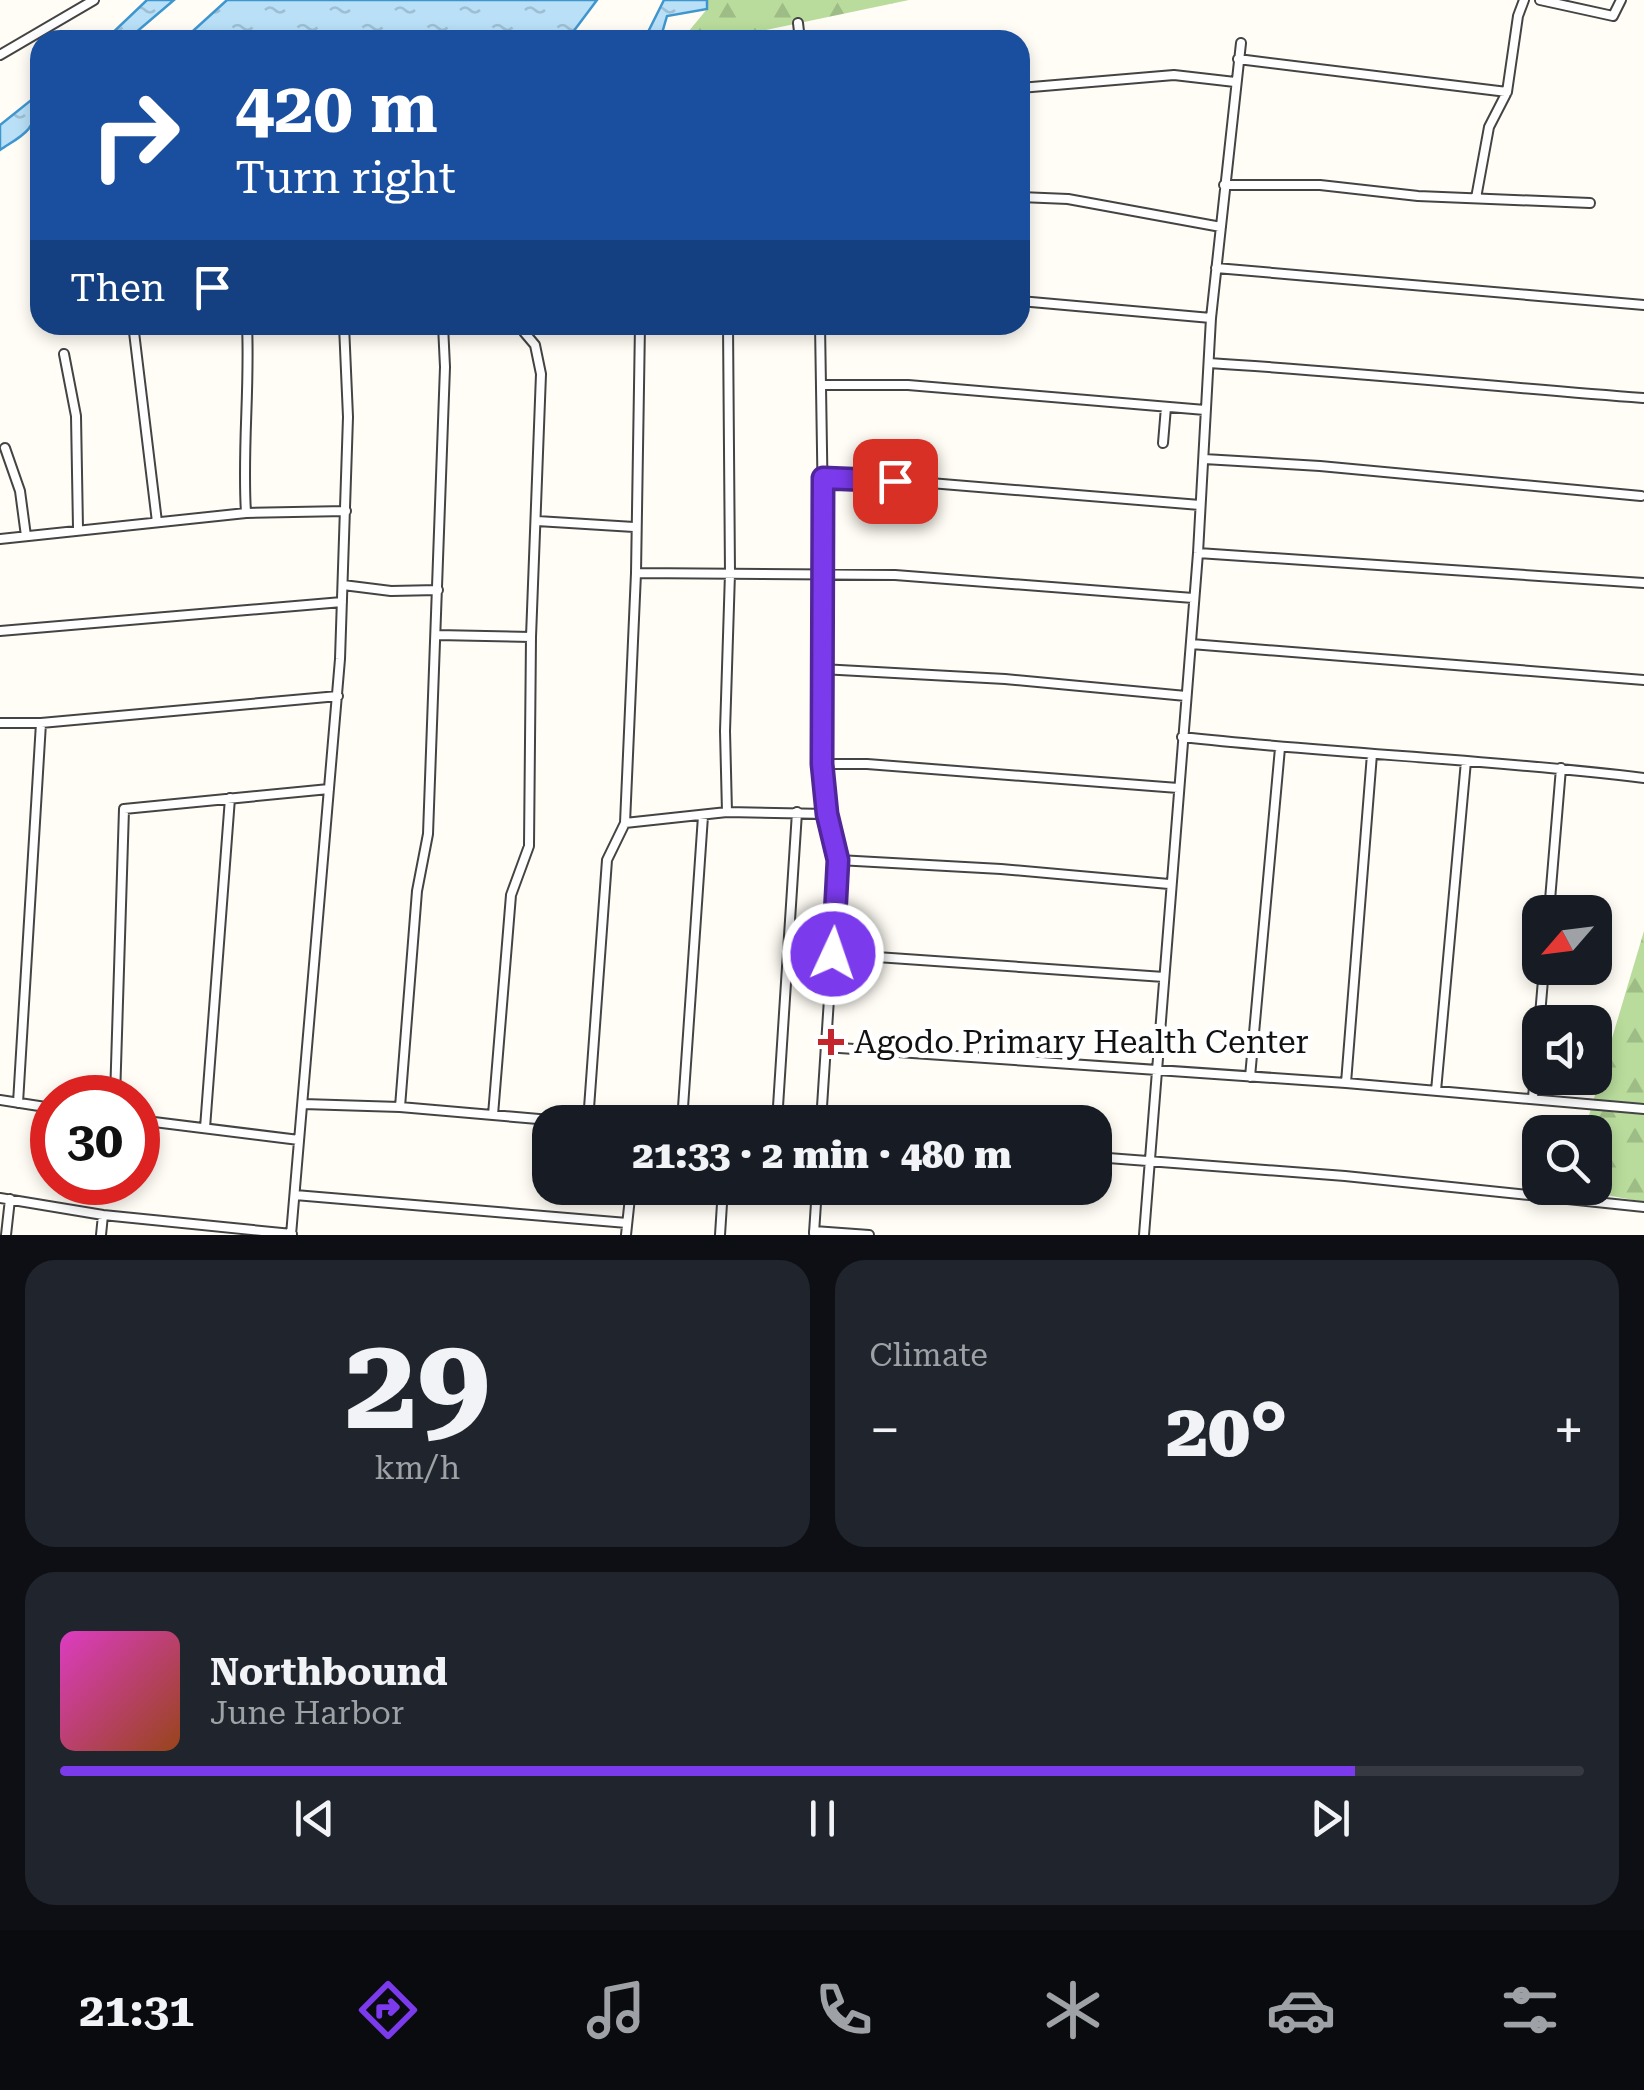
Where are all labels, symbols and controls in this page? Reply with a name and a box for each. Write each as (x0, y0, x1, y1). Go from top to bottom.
text: 420 m (235, 67, 438, 149)
icon: right (70, 70, 200, 200)
text: Turn right (235, 151, 456, 204)
icon: arrive (185, 260, 240, 315)
text: Then (70, 266, 165, 310)
pin (853, 439, 938, 524)
icon: arrive (868, 454, 923, 509)
north arrow (1522, 895, 1612, 985)
map controls (1522, 895, 1612, 1205)
position arrow (781, 902, 885, 1006)
button: sound (1522, 1005, 1612, 1095)
place label: Agodo Primary Health Center (854, 1023, 1309, 1061)
marker: Agodo Primary Health Center (818, 1029, 844, 1055)
speed limit sign: 30 (30, 1075, 160, 1205)
button: search (1522, 1115, 1612, 1205)
text: 21:33 · 2 min · 480 m (632, 1133, 1012, 1177)
text: 29 (344, 1307, 490, 1460)
text: Climate (870, 1336, 988, 1374)
text: 20° (1166, 1386, 1288, 1474)
text: − (870, 1398, 900, 1462)
text: + (1553, 1398, 1584, 1462)
text: km/h (374, 1449, 460, 1487)
text: Northbound (210, 1650, 448, 1694)
text: June Harbor (210, 1694, 404, 1732)
icon: previous (287, 1791, 342, 1846)
icon: pause (795, 1791, 850, 1846)
icon: next (1303, 1791, 1358, 1846)
icon: directions (353, 1975, 423, 2045)
icon: music (581, 1975, 651, 2045)
icon: phone (809, 1975, 879, 2045)
icon: climate (1038, 1975, 1108, 2045)
icon: car (1266, 1975, 1336, 2045)
icon: filters (1495, 1975, 1565, 2045)
text: 21:31 (79, 1984, 194, 2037)

